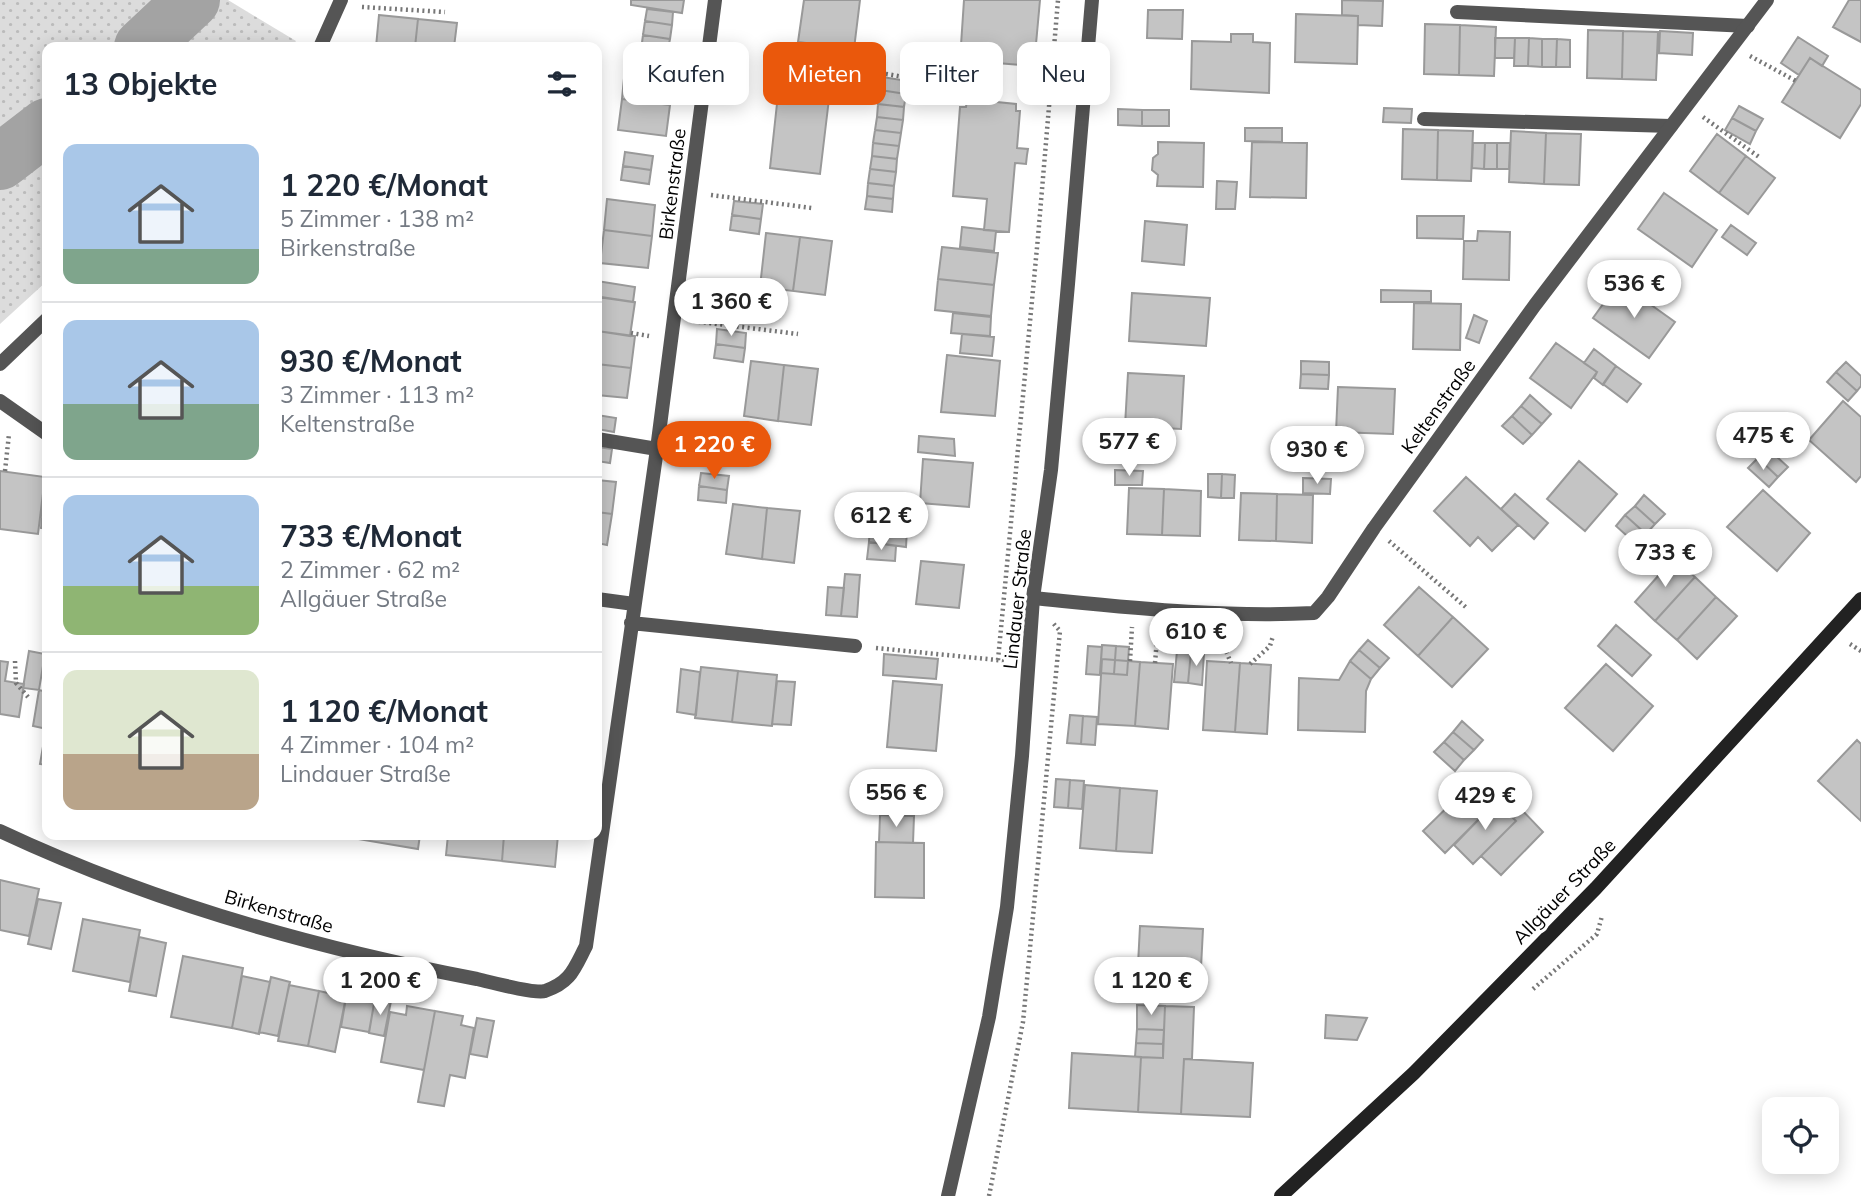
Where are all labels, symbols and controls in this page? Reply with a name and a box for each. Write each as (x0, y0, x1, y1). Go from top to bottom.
chip: Kaufen (623, 42, 749, 105)
chip: Mieten (763, 42, 886, 105)
chip: Filter (900, 42, 1003, 105)
chip: Neu (1017, 42, 1110, 105)
text: 13 Objekte (63, 65, 217, 103)
icon: filters (543, 65, 581, 103)
street label: Birkenstraße (653, 127, 691, 241)
text: 1 220 €/Monat (280, 166, 488, 204)
icon: home (119, 172, 203, 256)
text: 5 Zimmer · 138 m² (280, 204, 474, 233)
text: Birkenstraße (280, 233, 415, 262)
pin: 536 € (1585, 260, 1683, 320)
text: 536 € (1603, 268, 1665, 297)
pin: 1 360 € (666, 278, 796, 338)
text: 1 360 € (690, 286, 772, 315)
text: 930 €/Monat (280, 342, 462, 380)
icon: home (119, 348, 203, 432)
street label: Keltenstraße (1396, 354, 1480, 458)
text: 3 Zimmer · 113 m² (280, 380, 474, 409)
text: Keltenstraße (280, 409, 415, 438)
pin: 475 € (1714, 412, 1812, 472)
pin: 577 € (1080, 419, 1178, 478)
text: 475 € (1732, 420, 1794, 449)
pin: 1 220 € (649, 421, 779, 481)
text: 577 € (1098, 426, 1160, 455)
pin: 930 € (1268, 426, 1366, 486)
text: 1 220 € (673, 429, 755, 458)
text: 930 € (1286, 434, 1348, 463)
pin: 612 € (832, 492, 930, 552)
text: 612 € (850, 500, 912, 529)
text: 733 €/Monat (280, 517, 462, 555)
icon: home (119, 523, 203, 607)
street label: Lindauer Straße (998, 528, 1036, 670)
pin: 733 € (1616, 530, 1714, 589)
text: 733 € (1634, 537, 1696, 566)
text: 2 Zimmer · 62 m² (280, 555, 460, 584)
text: Allgäuer Straße (280, 584, 447, 613)
pin: 610 € (1147, 608, 1245, 668)
text: 610 € (1165, 616, 1227, 645)
text: 1 120 €/Monat (280, 692, 488, 730)
icon: home (119, 698, 203, 782)
text: 4 Zimmer · 104 m² (280, 730, 474, 759)
text: Lindauer Straße (280, 759, 451, 788)
pin: 556 € (847, 770, 945, 829)
pin: 429 € (1436, 772, 1534, 832)
text: 556 € (865, 777, 927, 806)
text: 429 € (1454, 780, 1516, 809)
street label: Allgäuer Straße (1507, 833, 1621, 949)
street label: Birkenstraße (222, 884, 336, 938)
pin: 1 200 € (315, 958, 445, 1017)
pin: 1 120 € (1086, 958, 1216, 1017)
text: 1 200 € (339, 965, 421, 994)
text: 1 120 € (1110, 965, 1192, 994)
map controls (1762, 1097, 1839, 1174)
button: locate (1762, 1097, 1839, 1174)

